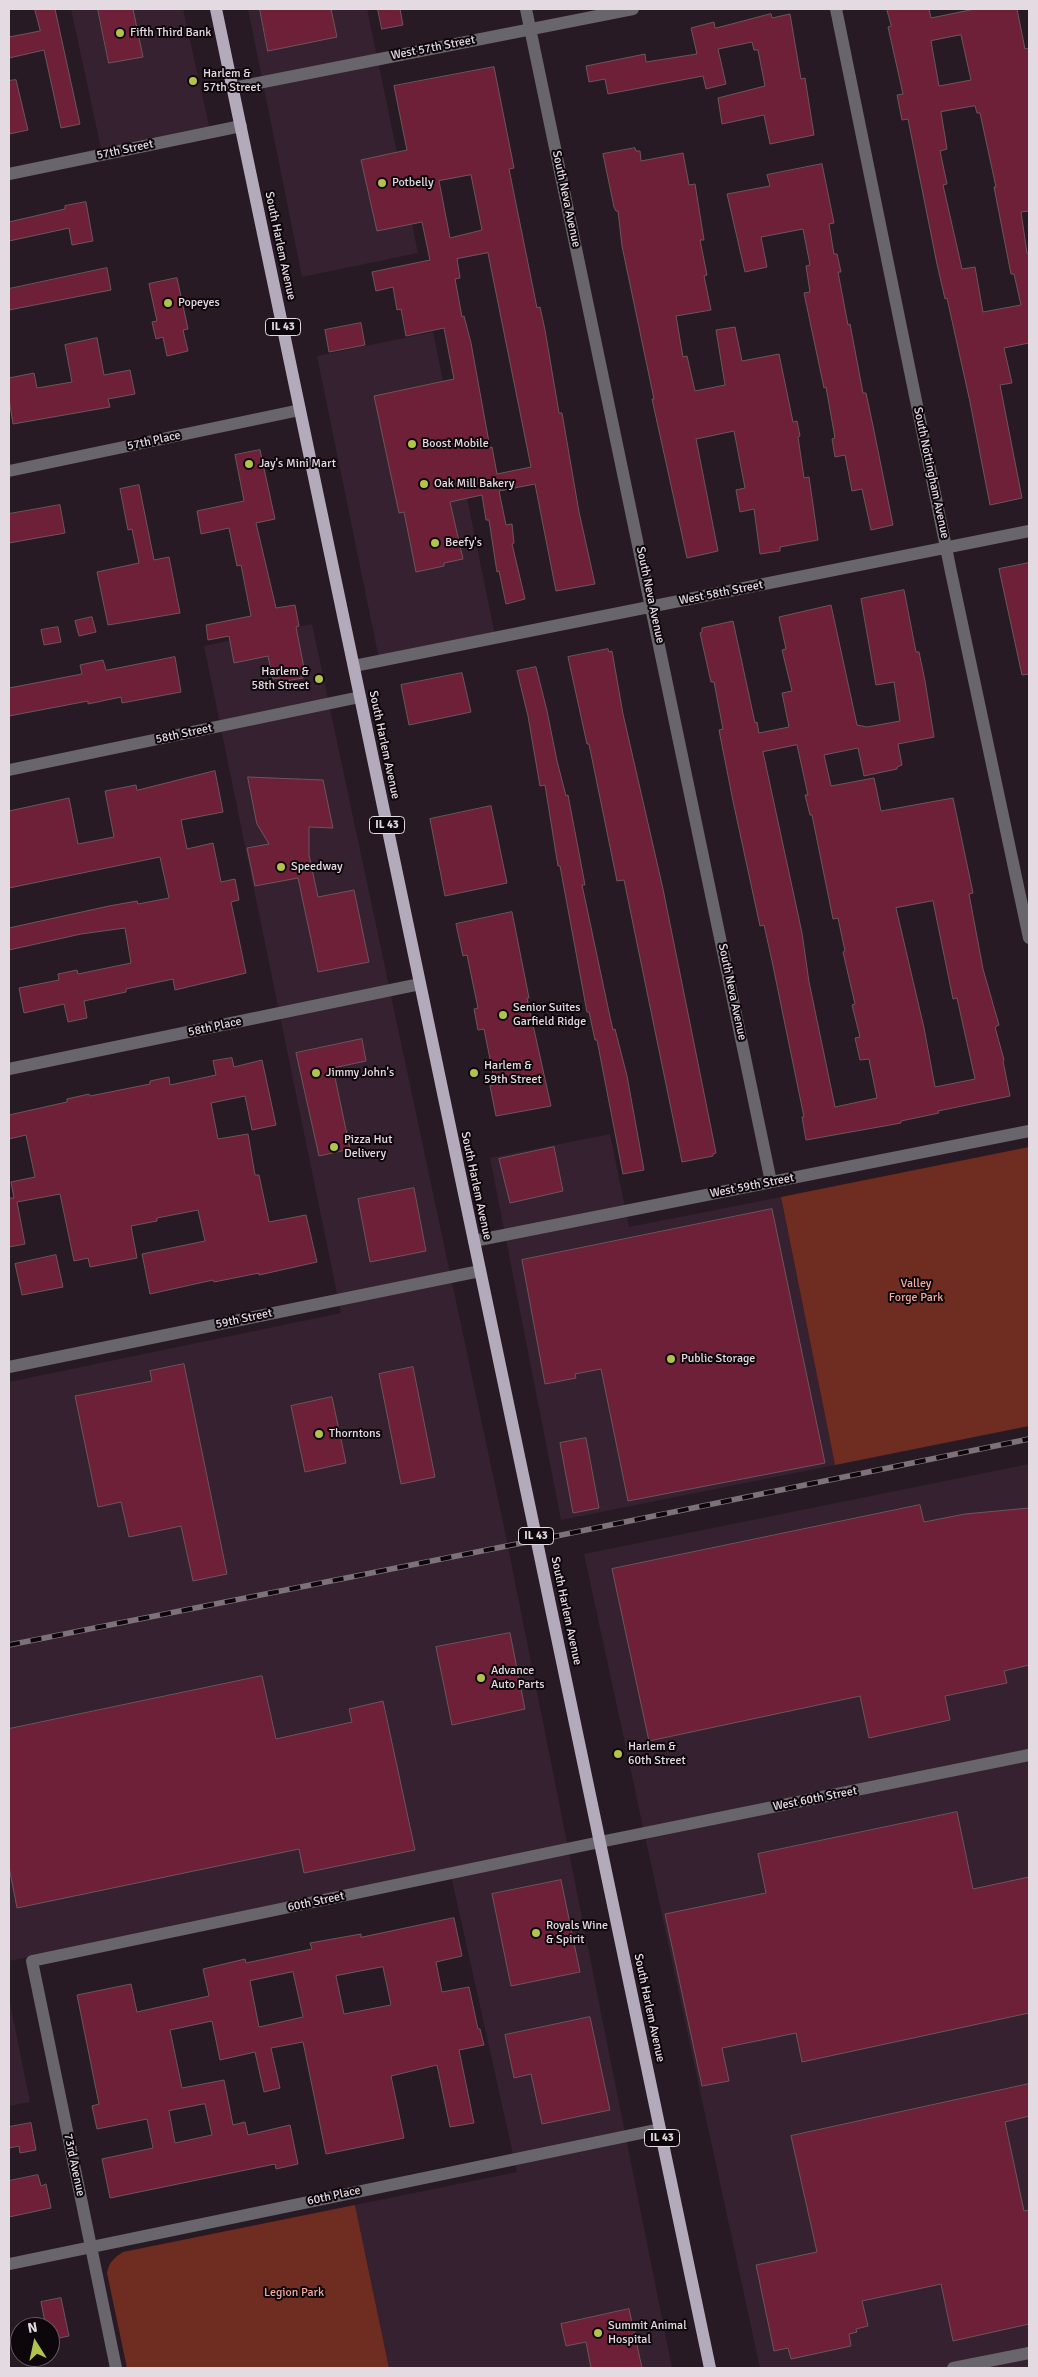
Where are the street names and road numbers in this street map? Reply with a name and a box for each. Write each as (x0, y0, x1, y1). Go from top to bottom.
street label: West 57th Street (390, 33, 476, 63)
street label: 57th Street (95, 137, 155, 163)
street label: South Neva Avenue (549, 149, 583, 249)
street label: South Harlem Avenue (261, 190, 299, 302)
road number: IL 43 (266, 318, 300, 336)
street label: South Nottingham Avenue (910, 406, 952, 540)
street label: 57th Place (126, 428, 182, 454)
street label: South Neva Avenue (633, 545, 667, 645)
street label: West 58th Street (678, 578, 764, 608)
street label: South Harlem Avenue (365, 689, 403, 801)
street label: 58th Street (154, 721, 214, 747)
road number: IL 43 (370, 816, 404, 834)
street label: South Neva Avenue (715, 942, 749, 1042)
street label: 58th Place (187, 1014, 243, 1040)
street label: South Harlem Avenue (457, 1130, 495, 1242)
street label: West 59th Street (709, 1171, 795, 1201)
street label: 59th Street (214, 1306, 274, 1332)
road number: IL 43 (518, 1528, 554, 1544)
street label: South Harlem Avenue (547, 1555, 585, 1667)
street label: West 60th Street (772, 1784, 858, 1814)
street label: 60th Street (286, 1889, 346, 1915)
street label: South Harlem Avenue (630, 1952, 668, 2064)
road number: IL 43 (644, 2130, 680, 2146)
street label: 73rd Avenue (60, 2132, 88, 2198)
street label: 60th Place (306, 2183, 362, 2209)

